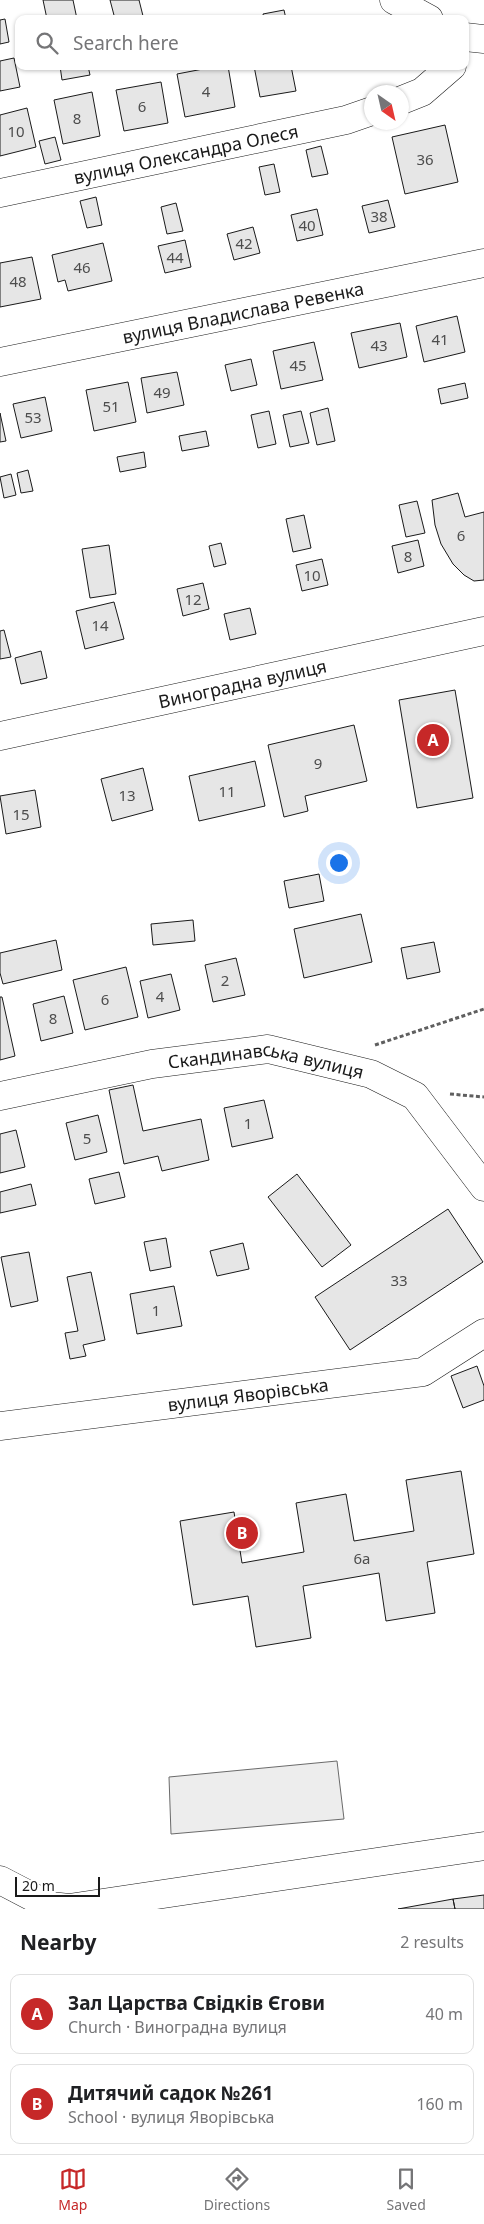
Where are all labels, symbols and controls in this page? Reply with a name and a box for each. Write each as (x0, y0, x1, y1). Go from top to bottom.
search box (15, 15, 469, 70)
icon: search (33, 29, 61, 57)
text: Search here (73, 30, 179, 56)
house number: 4 (202, 81, 211, 101)
north arrow (364, 85, 409, 130)
house number: 6 (138, 96, 146, 116)
house number: 8 (73, 108, 81, 128)
street label: вулиця Олександра Олеся (71, 118, 300, 189)
house number: 10 (7, 121, 25, 141)
house number: 36 (416, 149, 434, 169)
house number: 38 (370, 206, 388, 226)
house number: 40 (298, 215, 316, 235)
house number: 42 (235, 233, 253, 253)
house number: 44 (166, 247, 184, 267)
house number: 46 (73, 257, 91, 277)
house number: 48 (9, 271, 27, 291)
street label: вулиця Владислава Ревенка (120, 276, 366, 349)
house number: 41 (431, 329, 449, 349)
house number: 43 (370, 335, 388, 355)
house number: 45 (289, 355, 307, 375)
house number: 49 (153, 382, 171, 402)
house number: 51 (102, 396, 120, 416)
house number: 53 (24, 407, 42, 427)
house number: 6 (457, 525, 465, 545)
house number: 8 (404, 546, 412, 566)
house number: 10 (303, 565, 321, 585)
house number: 12 (184, 589, 202, 609)
house number: 14 (91, 615, 109, 635)
street label: Виноградна вулиця (156, 653, 329, 713)
pin: A (417, 721, 449, 759)
house number: 9 (314, 753, 322, 773)
house number: 11 (218, 781, 236, 801)
house number: 13 (118, 785, 136, 805)
house number: 15 (12, 804, 30, 824)
your location (326, 850, 352, 876)
house number: 2 (221, 970, 229, 990)
house number: 4 (156, 986, 165, 1006)
house number: 6 (101, 989, 109, 1009)
house number: 8 (49, 1008, 57, 1028)
street label: Скандинавська вулиця (166, 1037, 366, 1084)
house number: 1 (244, 1113, 252, 1133)
house number: 5 (83, 1128, 91, 1148)
house number: 33 (390, 1270, 408, 1290)
house number: 1 (152, 1300, 160, 1320)
street label: вулиця Яворівська (166, 1372, 330, 1417)
pin: B (226, 1514, 258, 1552)
house number: 6а (354, 1548, 370, 1568)
scale bar (15, 1874, 100, 1897)
text: 20 m (22, 1876, 55, 1895)
text: Nearby (20, 1928, 96, 1956)
text: 2 results (400, 1931, 464, 1953)
text: Зал Царства Свідків Єгови (68, 1990, 325, 2016)
text: A (31, 2003, 43, 2025)
text: 40 m (426, 2003, 463, 2025)
text: Church · Виноградна вулиця (68, 2016, 287, 2038)
text: Дитячий садок №261 (68, 2080, 273, 2106)
text: B (32, 2093, 42, 2115)
text: 160 m (416, 2093, 463, 2115)
text: School · вулиця Яворівська (68, 2106, 274, 2128)
tab: Map (58, 2165, 87, 2214)
tab: Directions (204, 2165, 270, 2214)
tab: Saved (387, 2165, 426, 2214)

